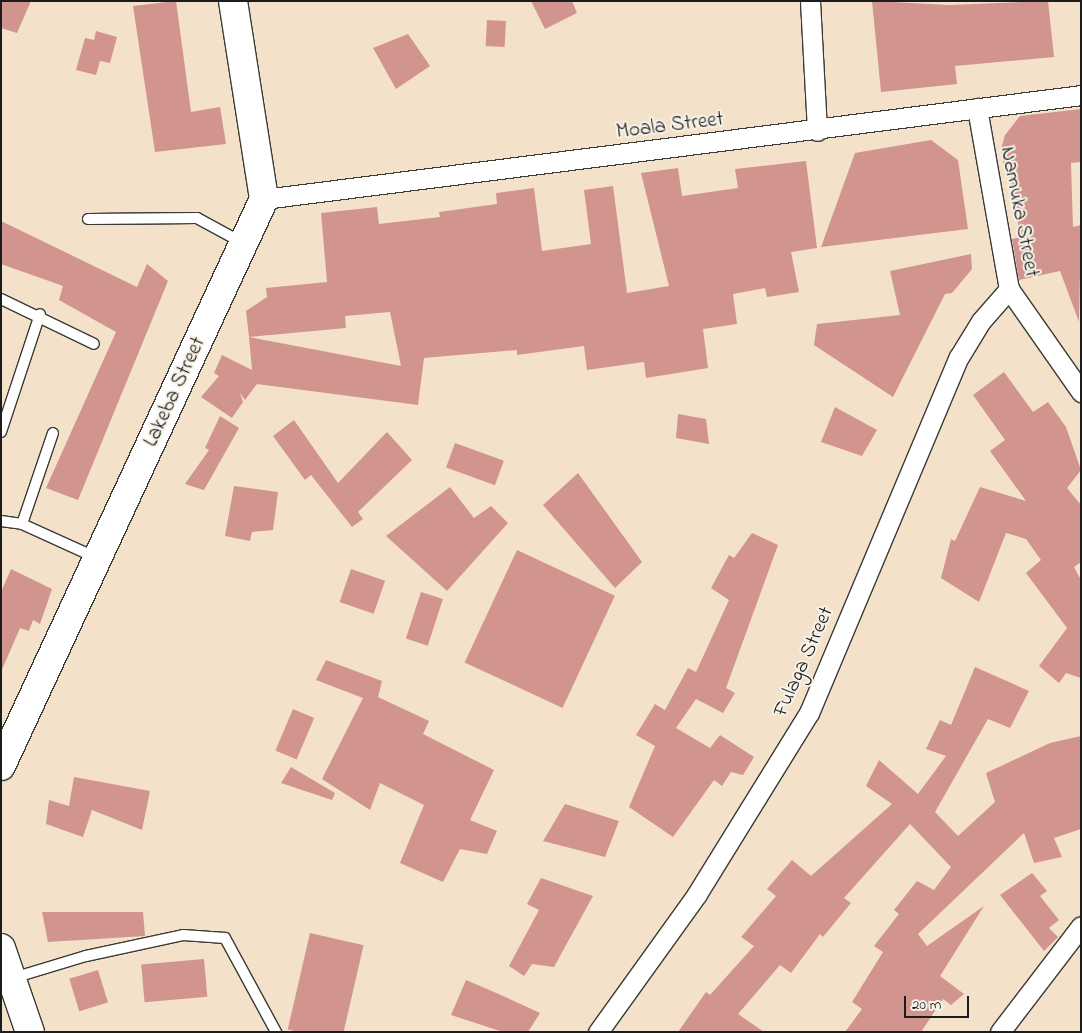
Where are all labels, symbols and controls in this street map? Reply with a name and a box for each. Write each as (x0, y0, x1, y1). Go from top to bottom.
street label: Moala Street (615, 107, 725, 145)
street label: Namuka Street (994, 145, 1044, 279)
street label: Lakeba Street (139, 333, 211, 451)
street label: Fulaga Street (769, 603, 839, 721)
scale bar (907, 986, 972, 1018)
text: 20 m (912, 994, 941, 1016)

